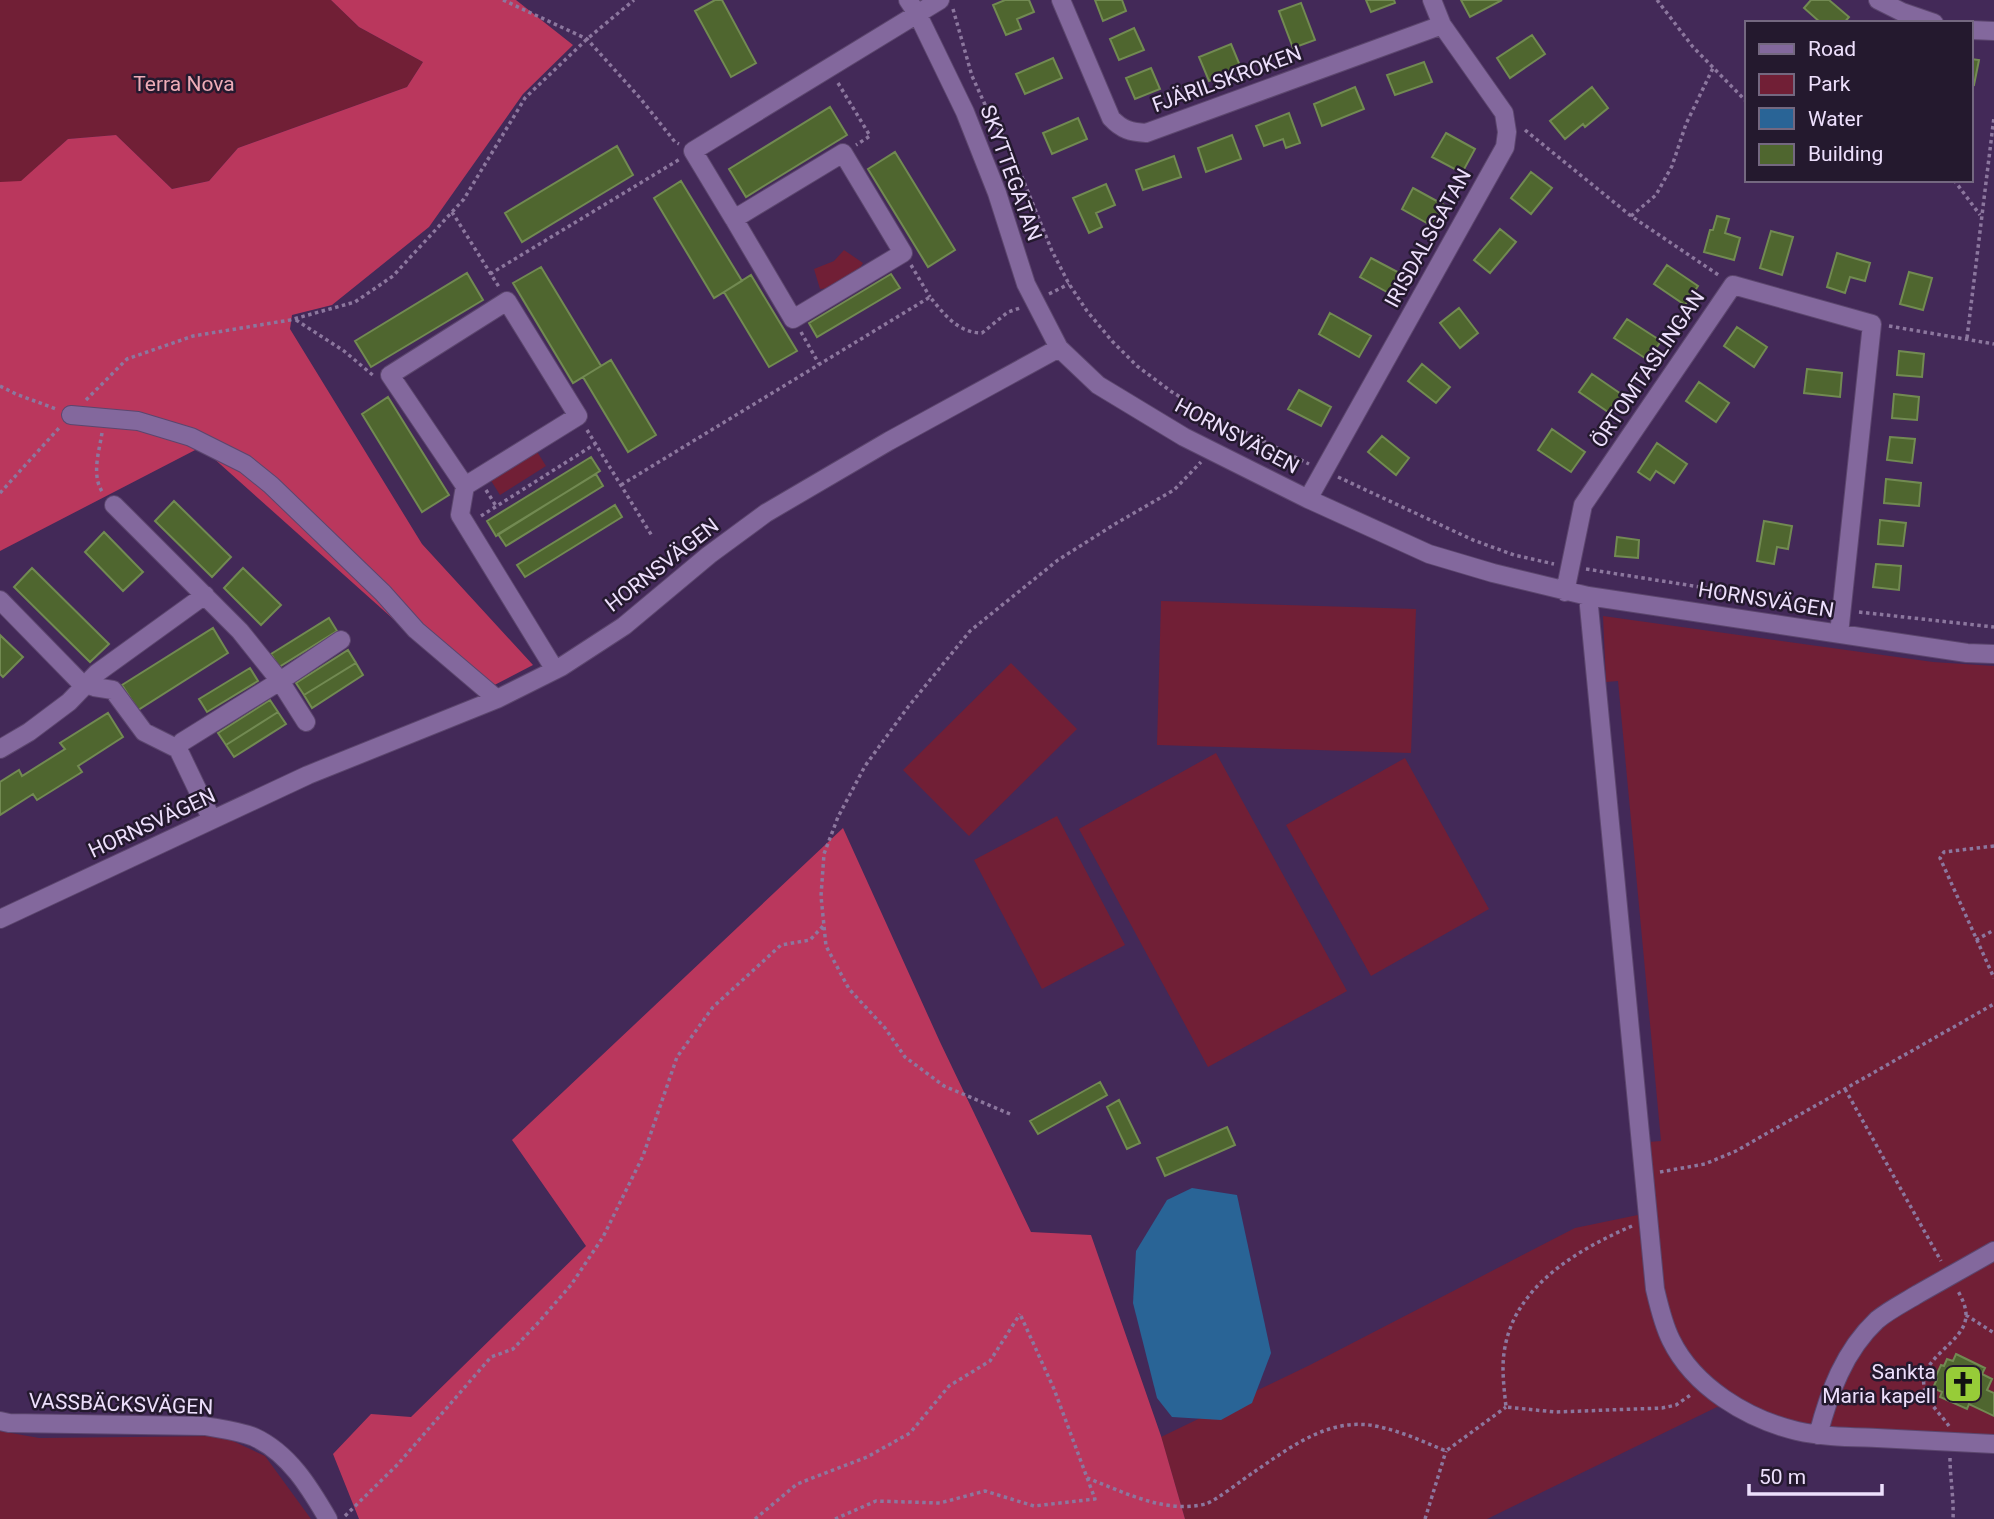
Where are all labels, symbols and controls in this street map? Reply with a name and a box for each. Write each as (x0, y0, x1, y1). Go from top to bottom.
legend (1745, 21, 1973, 182)
text: Road (1808, 37, 1856, 61)
street label: FJÄRILSKROKEN (1149, 41, 1305, 117)
park label: Terra Nova (133, 72, 235, 96)
text: Park (1808, 72, 1851, 96)
street label: SKYTTEGATAN (975, 102, 1047, 244)
text: Water (1808, 107, 1863, 131)
text: Building (1808, 142, 1883, 166)
street label: IRISDALSGATAN (1380, 164, 1476, 312)
street label: ÖRTOMTASLINGAN (1587, 286, 1709, 452)
street label: HORNSVÄGEN (1171, 393, 1303, 479)
street label: HORNSVÄGEN (601, 513, 723, 617)
street label: HORNSVÄGEN (1696, 577, 1836, 623)
street label: HORNSVÄGEN (85, 783, 219, 863)
place label: Sankta Maria kapell (1822, 1360, 1936, 1408)
church icon: Sankta Maria kapell (1942, 1363, 1984, 1405)
street label: VASSBÄCKSVÄGEN (28, 1389, 214, 1419)
scale bar (1749, 1452, 1882, 1496)
text: 50 m (1759, 1465, 1806, 1489)

